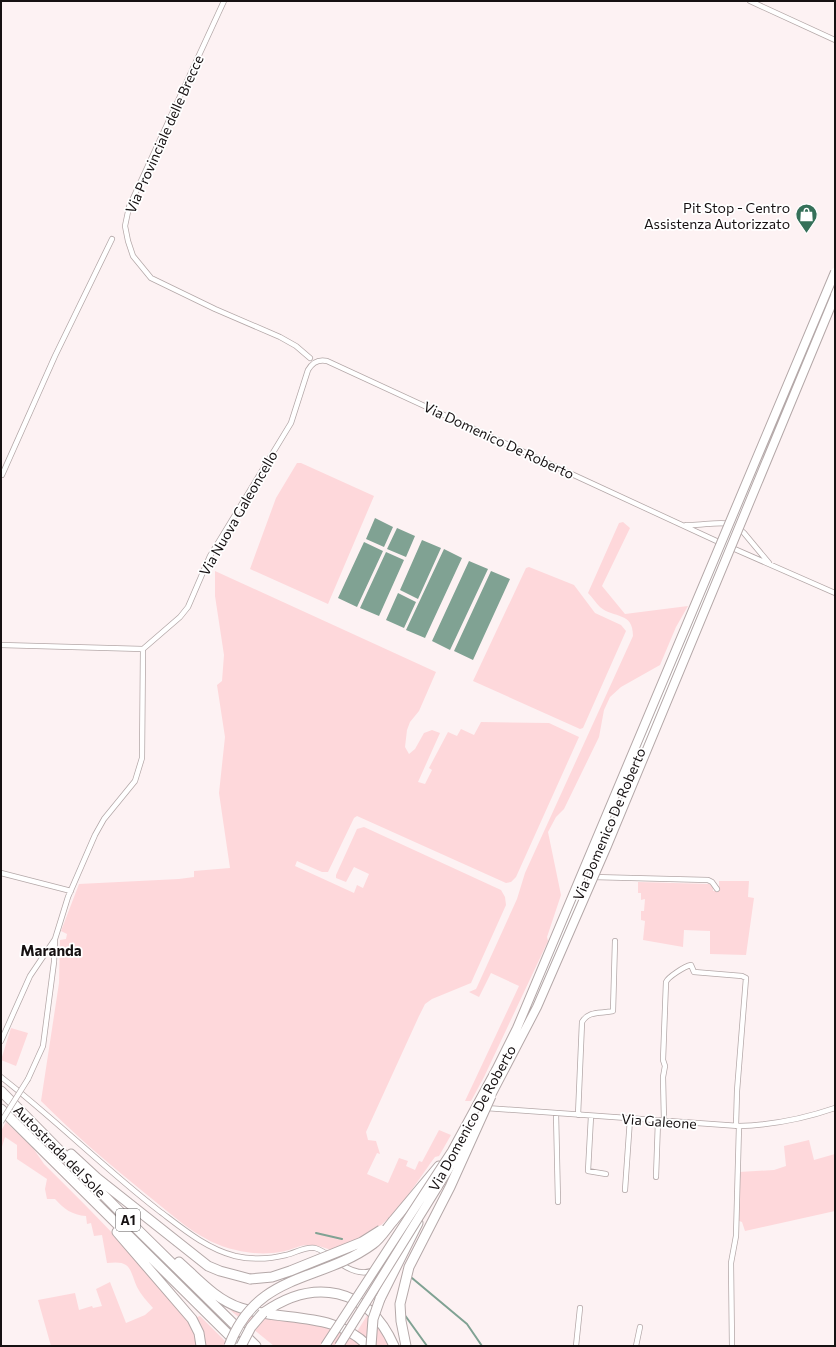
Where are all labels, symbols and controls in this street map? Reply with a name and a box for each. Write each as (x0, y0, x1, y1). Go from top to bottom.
street label: Via Provinciale delle Brecce (121, 52, 207, 216)
place label: Pit Stop - Centro Assistenza Autorizzato (644, 199, 790, 232)
shop icon: Pit Stop - Centro Assistenza Autorizzato (793, 202, 819, 235)
street label: Via Domenico De Roberto (421, 398, 577, 482)
street label: Via Nuova Galeoncello (195, 447, 281, 579)
street label: Via Domenico De Roberto (569, 745, 649, 903)
district label: Maranda (20, 941, 82, 959)
street label: Via Domenico De Roberto (425, 1042, 519, 1194)
street label: Autostrada del Sole (10, 1101, 110, 1201)
street label: Via Galeone (621, 1110, 697, 1132)
road number: A1 (116, 1209, 140, 1231)

